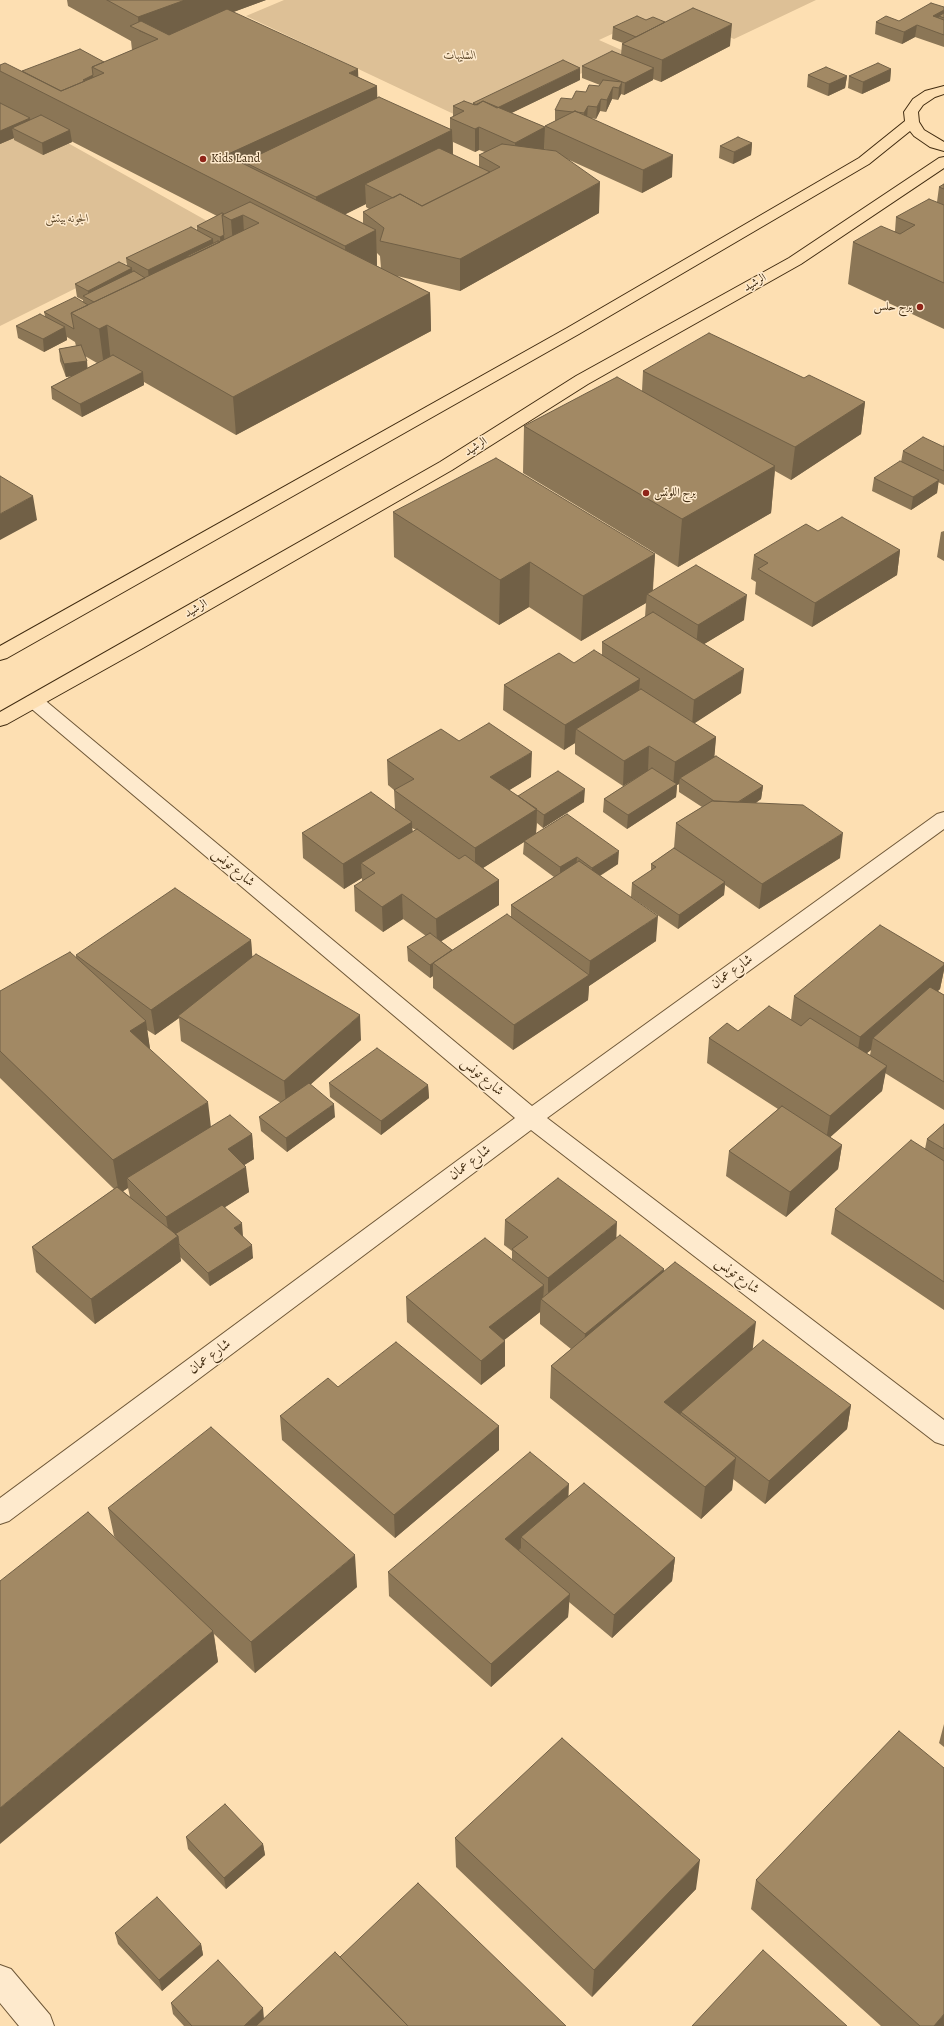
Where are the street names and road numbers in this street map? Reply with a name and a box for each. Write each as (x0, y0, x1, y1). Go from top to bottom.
street label: الرشيد (741, 271, 769, 295)
street label: الرشيد (462, 435, 490, 459)
street label: الرشيد (182, 597, 210, 621)
street label: شارع تونس (208, 845, 258, 891)
street label: شارع عمان (708, 951, 756, 993)
street label: شارع تونس (457, 1054, 507, 1100)
street label: شارع عمان (446, 1142, 494, 1184)
street label: شارع تونس (712, 1254, 762, 1298)
street label: شارع عمان (186, 1336, 234, 1378)

